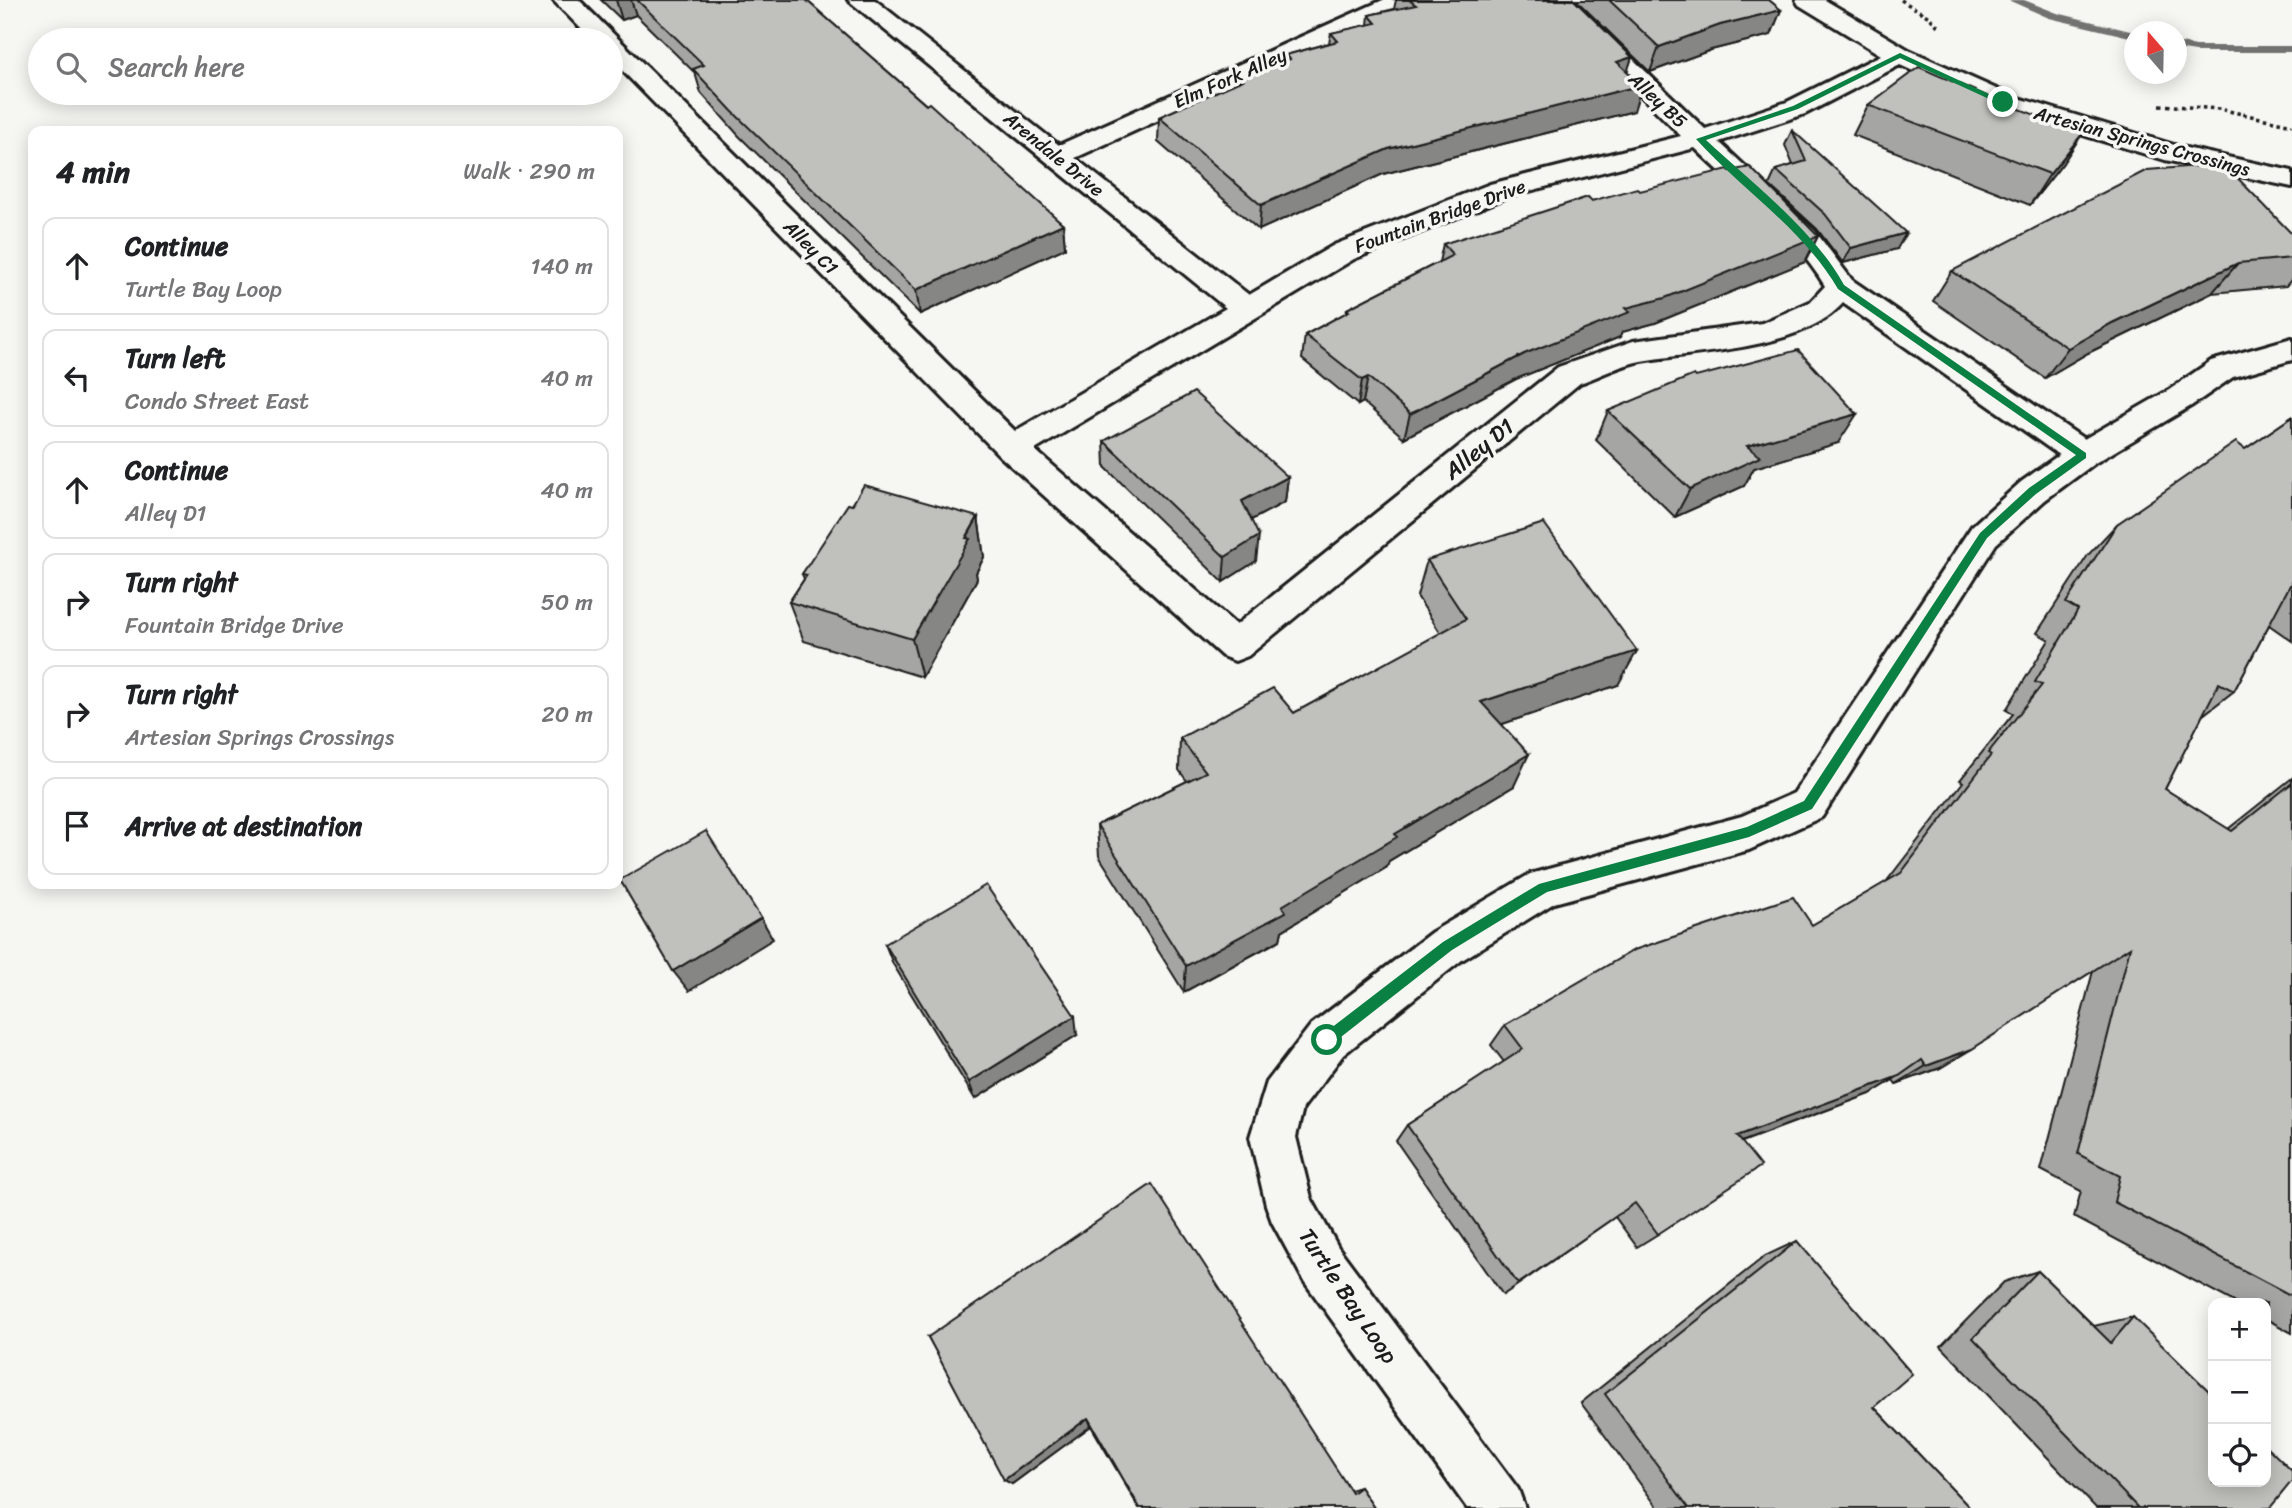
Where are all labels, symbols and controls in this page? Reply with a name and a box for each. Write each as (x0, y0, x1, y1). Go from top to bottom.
north arrow (2124, 21, 2187, 84)
search box (28, 28, 623, 105)
street label: Elm Fork Alley (1168, 38, 1292, 118)
text: Search here (108, 44, 245, 90)
icon: search (52, 48, 90, 86)
street label: Alley B5 (1620, 63, 1696, 137)
route end (1987, 86, 2018, 117)
street label: Artesian Springs Crossings (2029, 96, 2254, 186)
street label: Arendale Drive (995, 102, 1112, 205)
text: 4 min (56, 145, 130, 199)
text: Walk · 290 m (463, 151, 595, 192)
street label: Fountain Bridge Drive (1350, 170, 1531, 262)
street label: Alley C1 (775, 211, 847, 283)
text: Continue (125, 223, 228, 269)
text: 140 m (531, 246, 593, 287)
icon: ahead (58, 247, 96, 285)
text: Turtle Bay Loop (125, 269, 282, 310)
text: Turn left (125, 335, 225, 381)
text: 40 m (540, 358, 593, 399)
icon: left (58, 359, 96, 397)
text: Condo Street East (125, 381, 309, 422)
street label: Alley D1 (1434, 407, 1524, 491)
text: Continue (125, 447, 228, 493)
text: 40 m (540, 470, 593, 511)
icon: ahead (58, 471, 96, 509)
text: Alley D1 (125, 493, 206, 534)
text: Turn right (125, 559, 238, 605)
text: 50 m (541, 582, 593, 623)
icon: right (58, 583, 96, 621)
text: Fountain Bridge Drive (125, 605, 344, 646)
text: Turn right (125, 671, 238, 717)
text: 20 m (542, 694, 593, 735)
icon: right (58, 695, 96, 733)
text: Artesian Springs Crossings (125, 717, 394, 758)
text: Arrive at destination (125, 803, 362, 849)
icon: arrive (58, 807, 96, 845)
route start (1311, 1024, 1342, 1055)
street label: Turtle Bay Loop (1287, 1219, 1409, 1373)
map controls (2208, 1298, 2271, 1487)
button: + (2208, 1298, 2271, 1361)
button: − (2208, 1361, 2271, 1424)
button: locate (2208, 1424, 2271, 1487)

